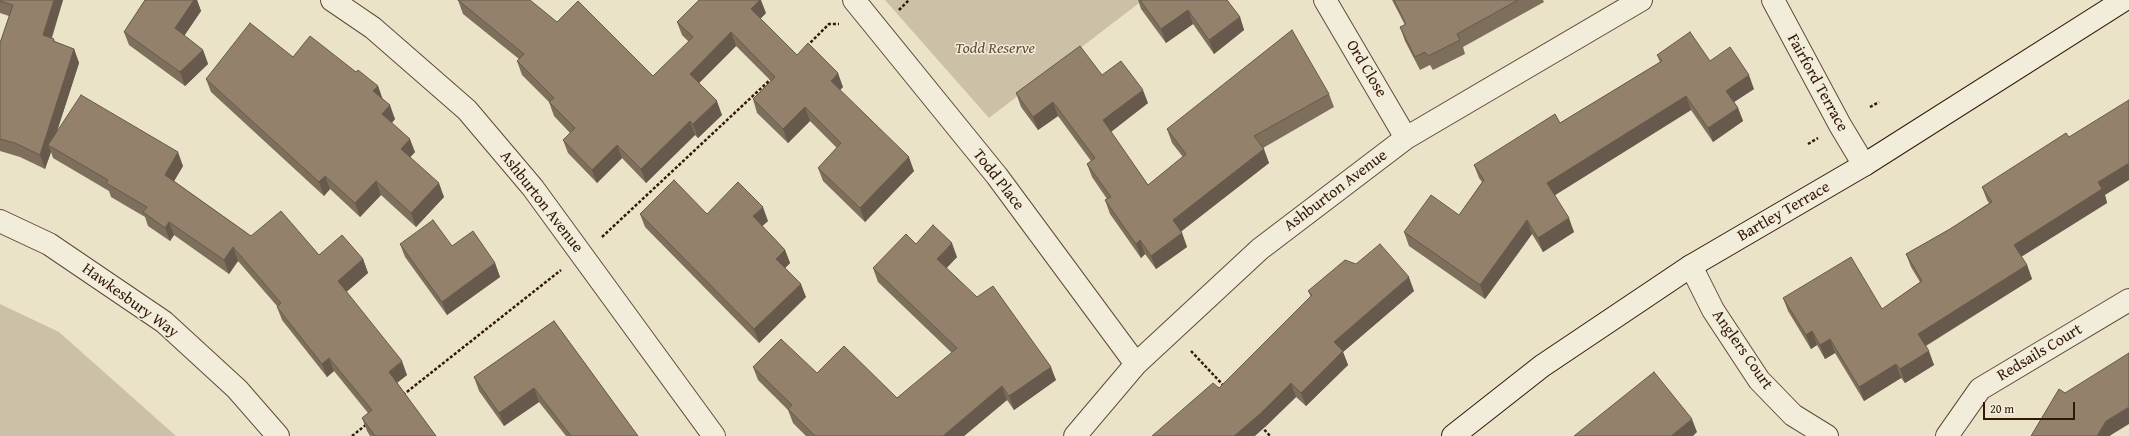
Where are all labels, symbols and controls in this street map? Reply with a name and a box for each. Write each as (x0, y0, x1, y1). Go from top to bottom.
street label: Fairford Terrace (1782, 31, 1852, 135)
street label: Ord Close (1341, 37, 1391, 101)
park label: Todd Reserve (955, 39, 1035, 59)
street label: Todd Place (968, 146, 1028, 214)
street label: Ashburton Avenue (1281, 146, 1391, 236)
street label: Ashburton Avenue (495, 147, 587, 257)
street label: Bartley Terrace (1734, 178, 1834, 246)
street label: Hawkesbury Way (78, 260, 182, 342)
street label: Anglers Court (1708, 306, 1776, 394)
street label: Redsails Court (1994, 320, 2086, 386)
scale bar (1985, 394, 2077, 420)
text: 20 m (1990, 400, 2014, 417)

